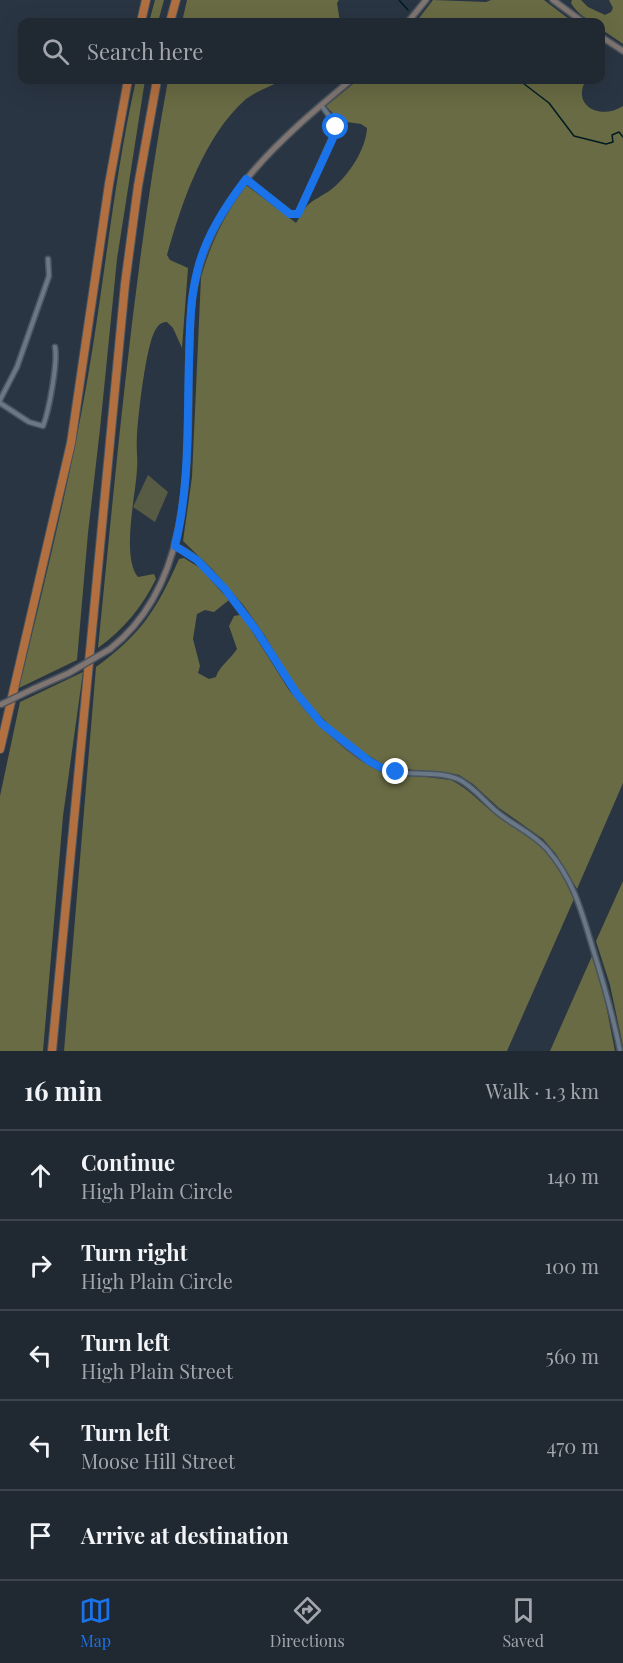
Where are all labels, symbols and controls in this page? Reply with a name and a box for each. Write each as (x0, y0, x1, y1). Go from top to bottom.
search box (18, 18, 605, 84)
icon: search (39, 35, 72, 68)
text: Search here (87, 36, 203, 66)
route start (322, 113, 348, 139)
route end (382, 758, 408, 784)
text: 16 min (24, 1073, 102, 1108)
text: Walk · 1.3 km (486, 1077, 599, 1104)
text: Continue (81, 1147, 175, 1177)
icon: ahead (24, 1159, 57, 1192)
text: 140 m (547, 1162, 599, 1189)
text: High Plain Circle (81, 1177, 233, 1204)
text: Turn right (81, 1237, 187, 1267)
icon: right (24, 1249, 57, 1282)
text: 100 m (545, 1252, 599, 1279)
text: High Plain Circle (81, 1267, 233, 1294)
text: Turn left (81, 1327, 170, 1357)
icon: left (24, 1339, 57, 1372)
text: 560 m (546, 1342, 599, 1369)
text: High Plain Street (81, 1357, 233, 1384)
text: Turn left (81, 1417, 170, 1447)
icon: left (24, 1429, 57, 1462)
text: 470 m (547, 1432, 599, 1459)
text: Moose Hill Street (81, 1447, 235, 1474)
icon: arrive (24, 1519, 57, 1552)
text: Arrive at destination (81, 1520, 289, 1550)
tab: Map (79, 1594, 112, 1651)
tab: Directions (270, 1594, 345, 1651)
tab: Saved (502, 1594, 544, 1651)

